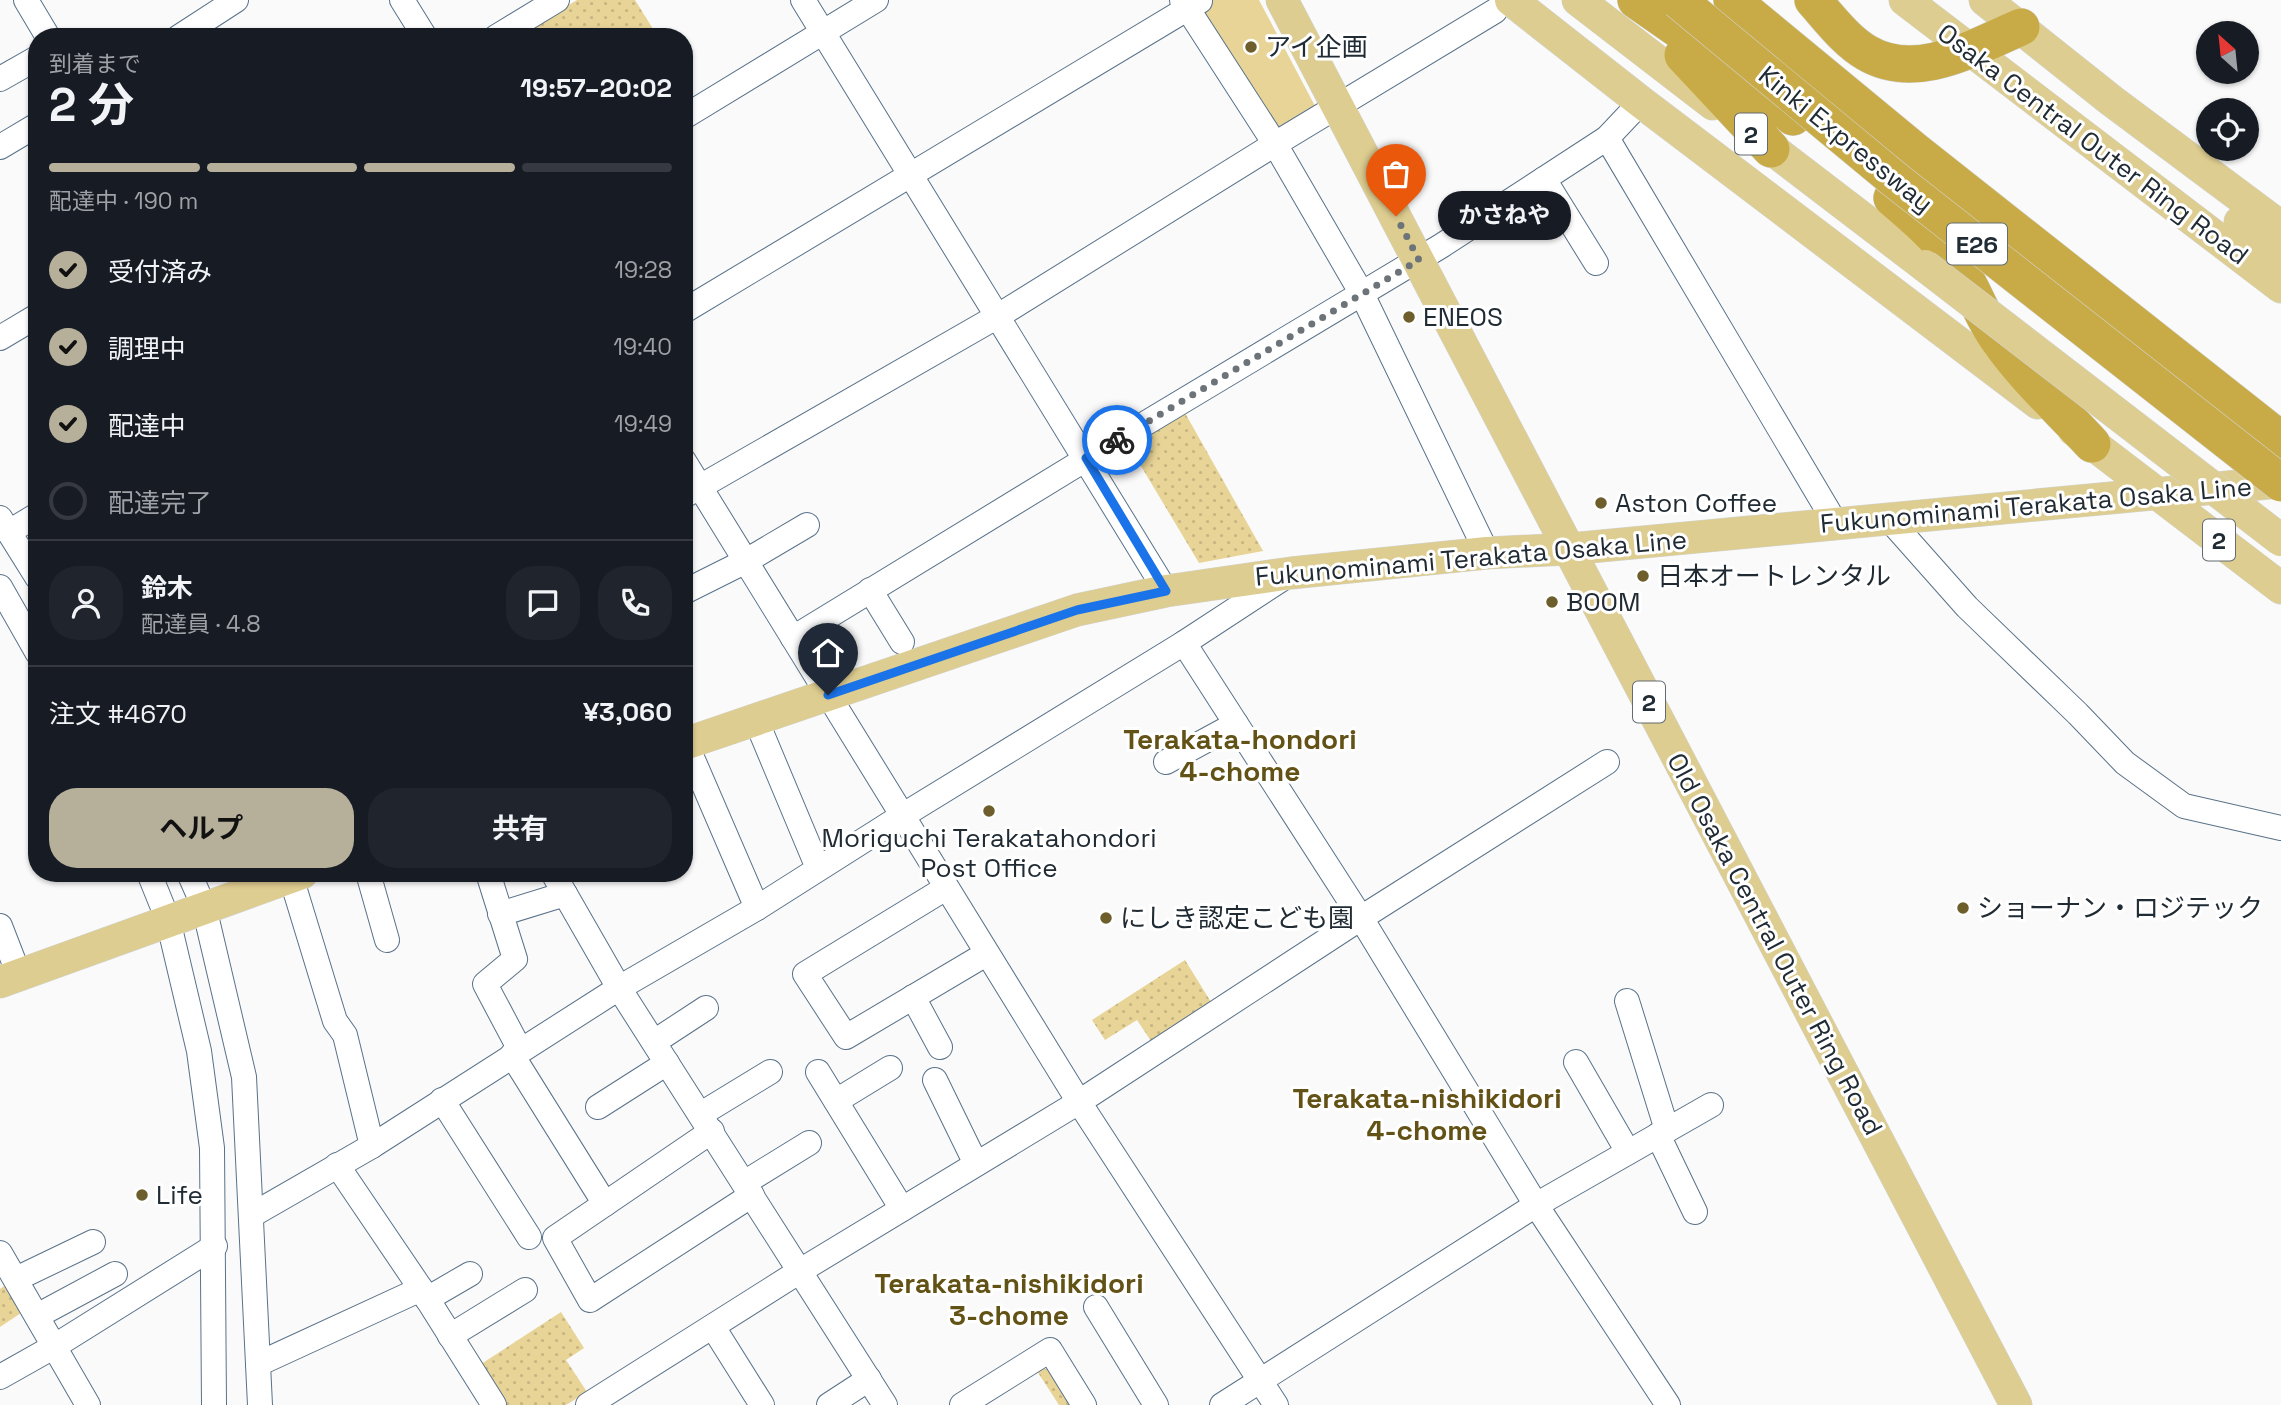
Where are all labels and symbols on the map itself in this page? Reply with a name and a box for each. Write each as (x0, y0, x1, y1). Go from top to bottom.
street label: Osaka Central Outer Ring Road (1931, 16, 2255, 272)
north arrow (2196, 21, 2259, 84)
place label: アイ企画 (1265, 30, 1368, 64)
marker: アイ企画 (1243, 39, 1259, 55)
street label: Kinki Expressway (1752, 58, 1940, 220)
road number: 2 (1735, 114, 1767, 154)
pin (1366, 144, 1426, 216)
callout: かさねや (1438, 192, 1571, 241)
road number: E26 (1947, 224, 2007, 264)
place label: ENEOS (1423, 300, 1503, 334)
marker: ENEOS (1401, 309, 1417, 325)
courier (1082, 405, 1152, 475)
street label: Fukunominami Terakata Osaka Line (1819, 469, 2253, 541)
place label: Aston Coffee (1615, 486, 1777, 520)
marker: Aston Coffee (1593, 495, 1609, 511)
road number: 2 (2203, 520, 2235, 560)
street label: Fukunominami Terakata Osaka Line (1254, 522, 1688, 594)
place label: 日本オートレンタル (1657, 559, 1891, 593)
marker: 日本オートレンタル (1635, 568, 1651, 584)
place label: BOOM (1566, 585, 1640, 619)
marker: BOOM (1544, 594, 1560, 610)
pin (798, 623, 858, 695)
road number: 2 (1633, 682, 1665, 722)
district label: Terakata-hondori 4-chome (1123, 721, 1357, 789)
street label: Old Osaka Central Outer Ring Road (1660, 747, 1890, 1141)
marker: Moriguchi Terakatahondori Post Office (981, 803, 997, 819)
place label: Moriguchi Terakatahondori Post Office (821, 821, 1157, 885)
place label: ショーナン・ロジテック (1977, 891, 2263, 925)
marker: ショーナン・ロジテック (1955, 900, 1971, 916)
place label: にしき認定こども園 (1120, 901, 1354, 935)
marker: にしき認定こども園 (1098, 910, 1114, 926)
district label: Terakata-nishikidori 4-chome (1292, 1080, 1562, 1148)
place label: Life (156, 1178, 203, 1212)
marker: Life (134, 1187, 150, 1203)
district label: Terakata-nishikidori 3-chome (874, 1265, 1144, 1333)

